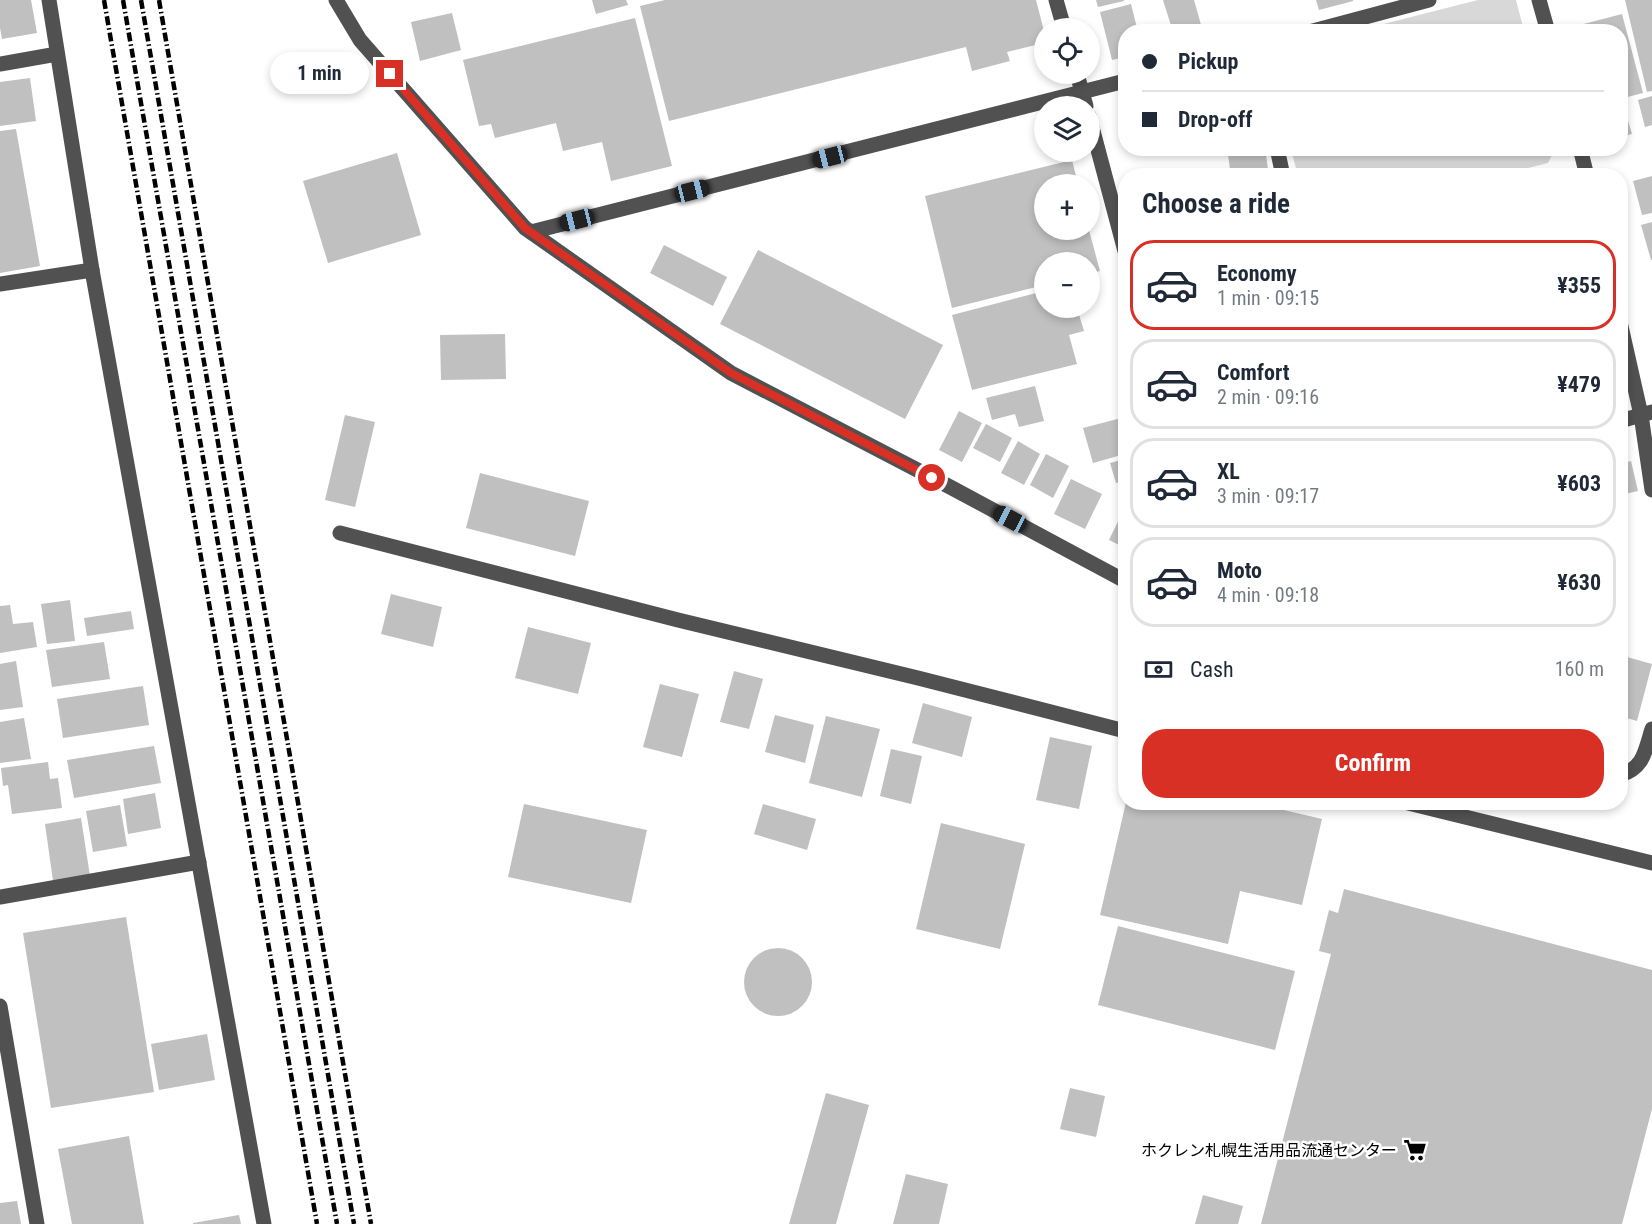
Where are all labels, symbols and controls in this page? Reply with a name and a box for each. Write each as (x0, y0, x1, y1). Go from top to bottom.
map controls (1034, 18, 1100, 318)
button: locate (1034, 18, 1100, 84)
text: Pickup (1178, 49, 1238, 74)
callout: 1 min (270, 53, 369, 95)
route end (376, 60, 403, 87)
text: 1 min (297, 61, 342, 85)
button: layers (1034, 96, 1100, 162)
text: Drop-off (1178, 107, 1252, 132)
car (810, 144, 850, 170)
button: + (1034, 174, 1100, 240)
car (672, 178, 712, 204)
text: Choose a ride (1142, 188, 1290, 220)
car (557, 207, 597, 233)
button: − (1034, 252, 1100, 318)
icon: car (1145, 258, 1199, 312)
text: Economy (1217, 261, 1297, 286)
text: ¥355 (1557, 273, 1601, 298)
text: 1 min · 09:15 (1217, 286, 1319, 310)
icon: car (1145, 357, 1199, 411)
text: Comfort (1217, 360, 1290, 385)
text: ¥479 (1557, 372, 1601, 397)
text: 2 min · 09:16 (1217, 385, 1319, 409)
icon: car (1145, 456, 1199, 510)
text: XL (1217, 459, 1240, 484)
route start (918, 464, 945, 491)
text: ¥603 (1557, 471, 1601, 496)
text: 3 min · 09:17 (1217, 484, 1319, 508)
car (990, 503, 1030, 535)
icon: car (1145, 555, 1199, 609)
text: Moto (1217, 558, 1262, 583)
text: ¥630 (1557, 570, 1601, 595)
text: 4 min · 09:18 (1217, 583, 1319, 607)
icon: cash (1142, 653, 1175, 686)
text: Cash (1190, 657, 1234, 682)
text: 160 m (1555, 657, 1604, 681)
button: Confirm (1142, 729, 1604, 798)
supermarket icon: ホクレン札幌生活用品流通センター (1402, 1137, 1428, 1163)
place label: ホクレン札幌生活用品流通センター (1141, 1141, 1397, 1160)

